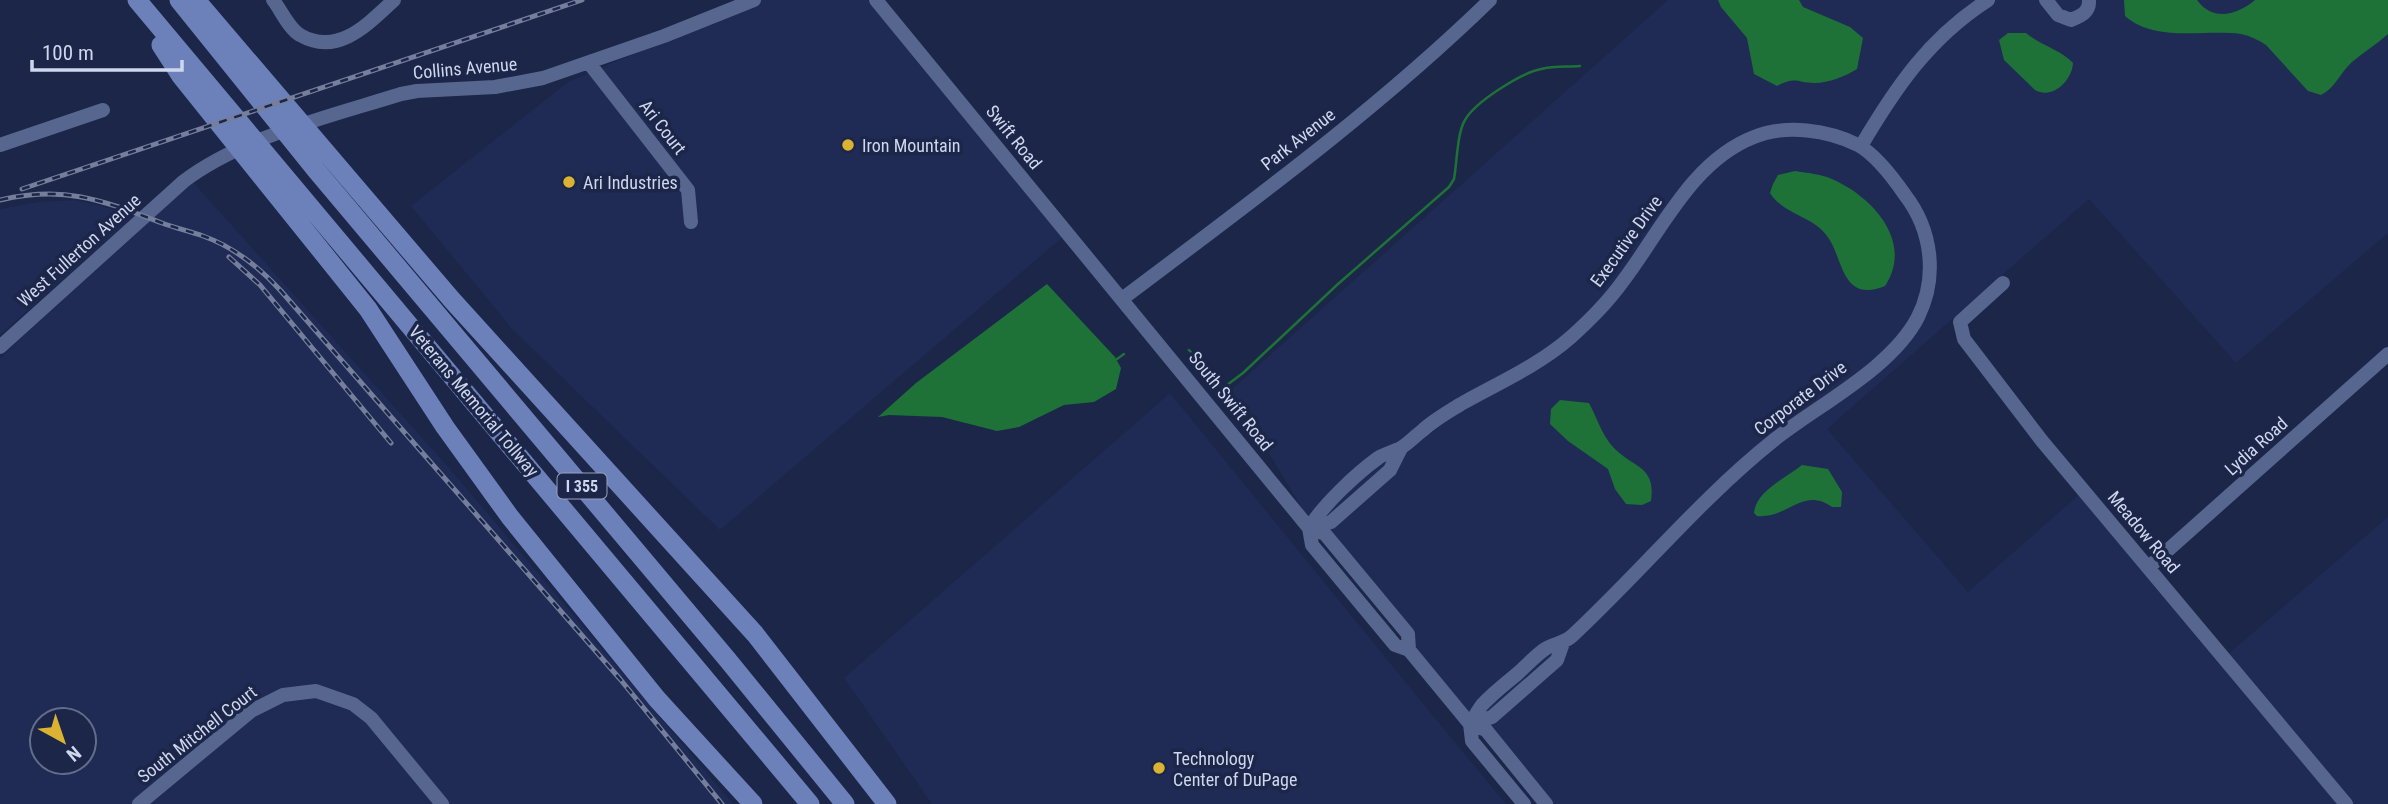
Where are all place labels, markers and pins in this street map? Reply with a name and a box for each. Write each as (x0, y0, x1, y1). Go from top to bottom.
place label: Iron Mountain (862, 135, 961, 156)
marker: Iron Mountain (840, 137, 856, 153)
place label: Ari Industries (583, 172, 678, 193)
marker: Ari Industries (561, 174, 577, 190)
place label: Technology Center of DuPage (1173, 748, 1297, 790)
marker: Technology Center of DuPage (1151, 760, 1167, 776)

